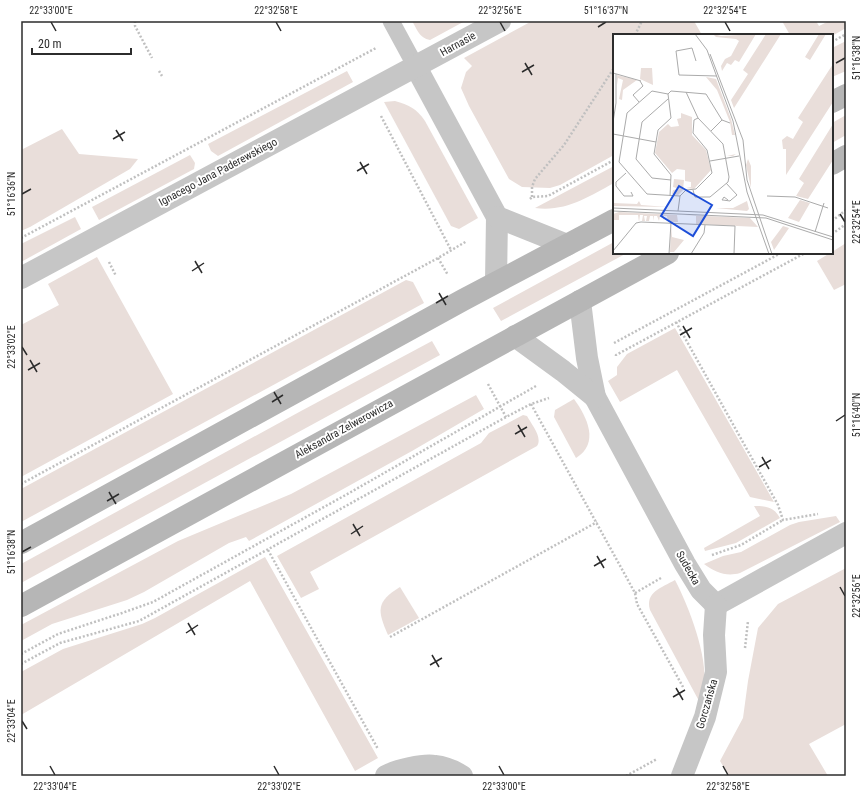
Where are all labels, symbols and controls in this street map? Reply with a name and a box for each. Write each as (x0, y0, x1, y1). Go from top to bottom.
text: 22°33'00"E (29, 5, 73, 16)
text: 22°32'58"E (254, 5, 298, 16)
text: 22°32'56"E (478, 5, 522, 16)
text: 51°16'37"N (584, 5, 628, 16)
text: 22°32'54"E (703, 5, 747, 16)
street label: Harnasie (438, 29, 478, 59)
scale bar (32, 30, 131, 56)
inset map (613, 34, 833, 254)
text: 51°16'38"N (851, 36, 862, 80)
text: 20 m (38, 37, 62, 51)
street label: Ignacego Jana Paderewskiego (157, 135, 280, 209)
text: 51°16'36"N (6, 172, 17, 216)
text: 22°32'54"E (851, 200, 862, 244)
text: 22°33'02"E (6, 325, 17, 369)
text: 51°16'40"N (851, 393, 862, 437)
street label: Aleksandra Zelwerowicza (293, 397, 395, 461)
text: 51°16'38"N (6, 530, 17, 574)
street label: Sudecka (673, 549, 703, 587)
text: 22°32'56"E (851, 574, 862, 618)
street label: Gorczańska (694, 678, 720, 730)
text: 22°33'04"E (6, 699, 17, 743)
text: 22°33'04"E (33, 781, 77, 792)
text: 22°33'02"E (257, 781, 301, 792)
text: 22°33'00"E (482, 781, 526, 792)
text: 22°32'58"E (706, 781, 750, 792)

